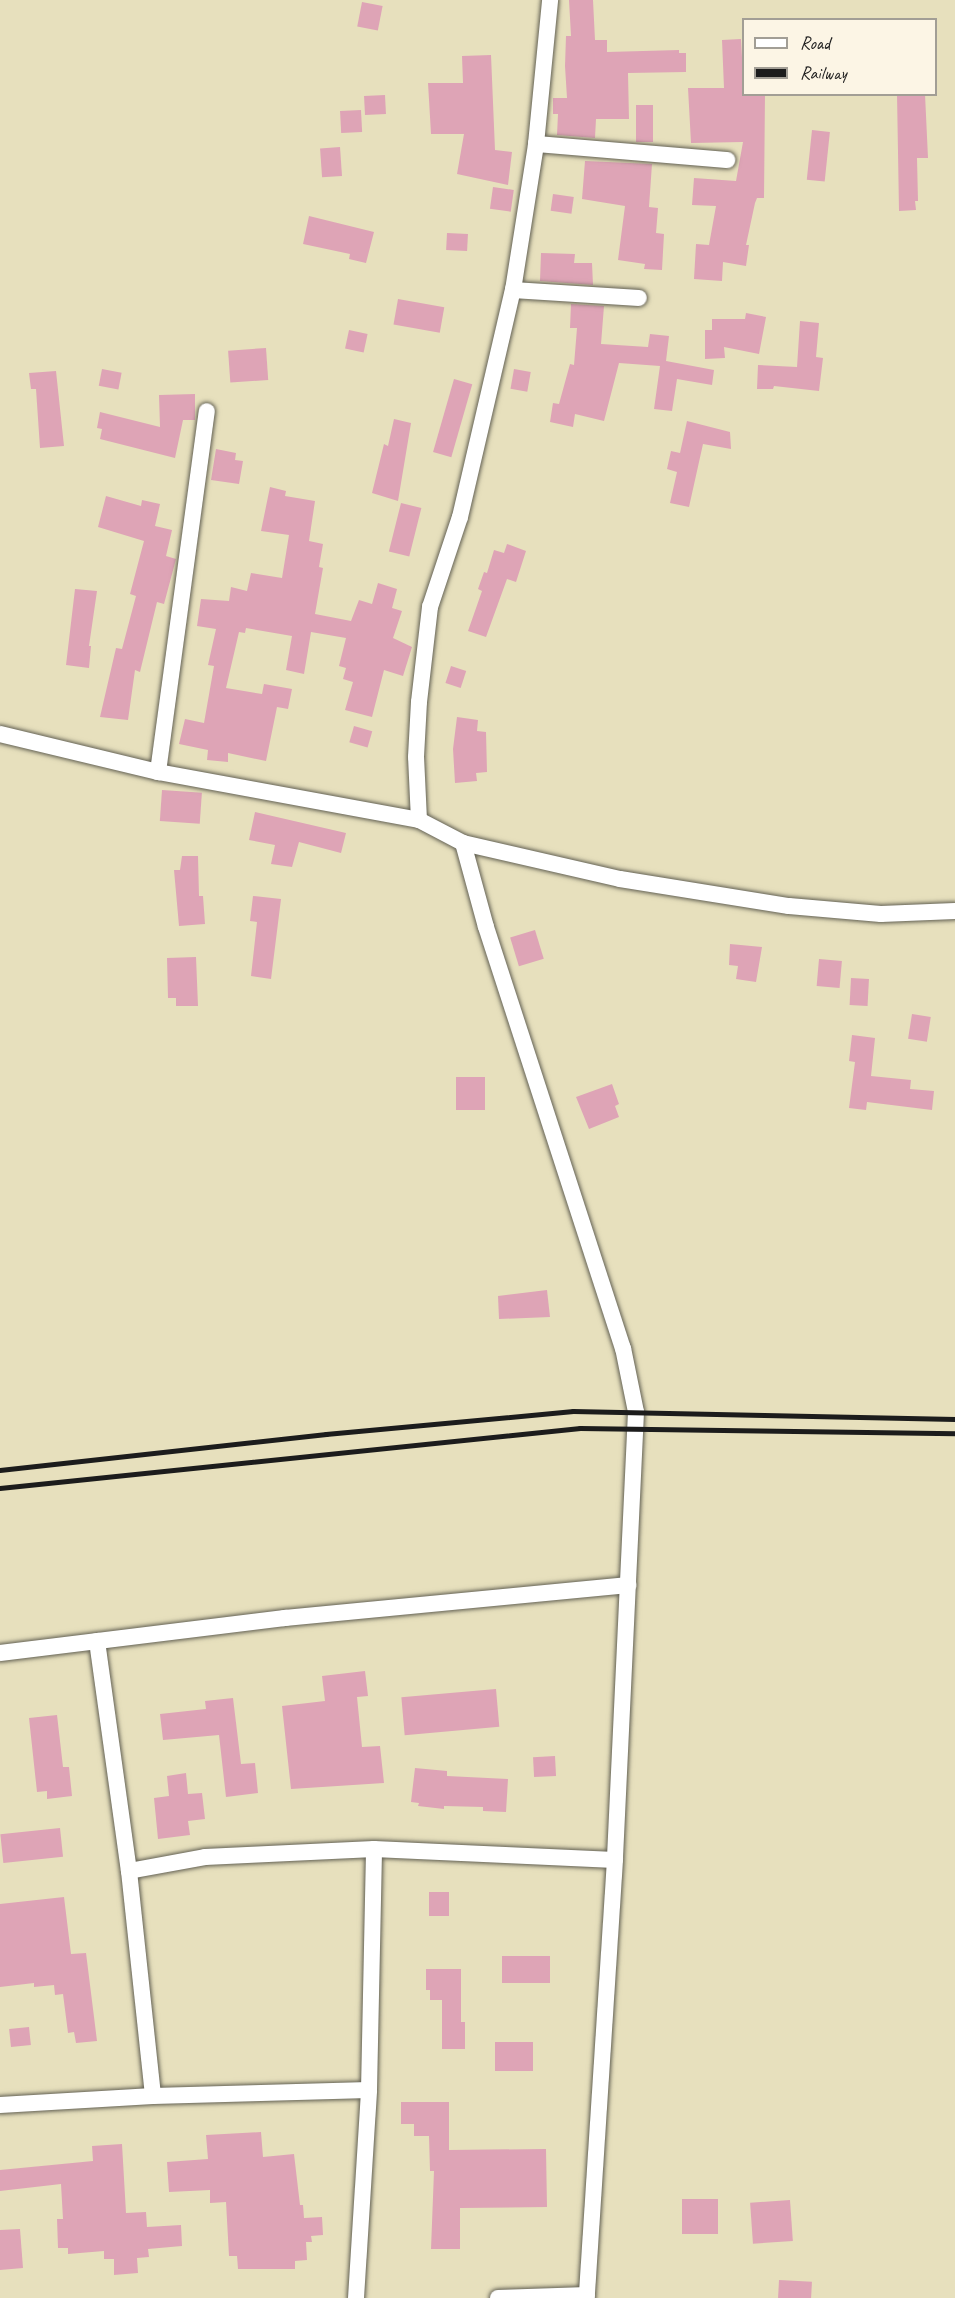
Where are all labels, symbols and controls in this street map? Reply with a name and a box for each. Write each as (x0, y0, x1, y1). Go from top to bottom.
legend (742, 18, 937, 96)
text: Road (800, 32, 830, 54)
text: Railway (800, 62, 847, 84)

